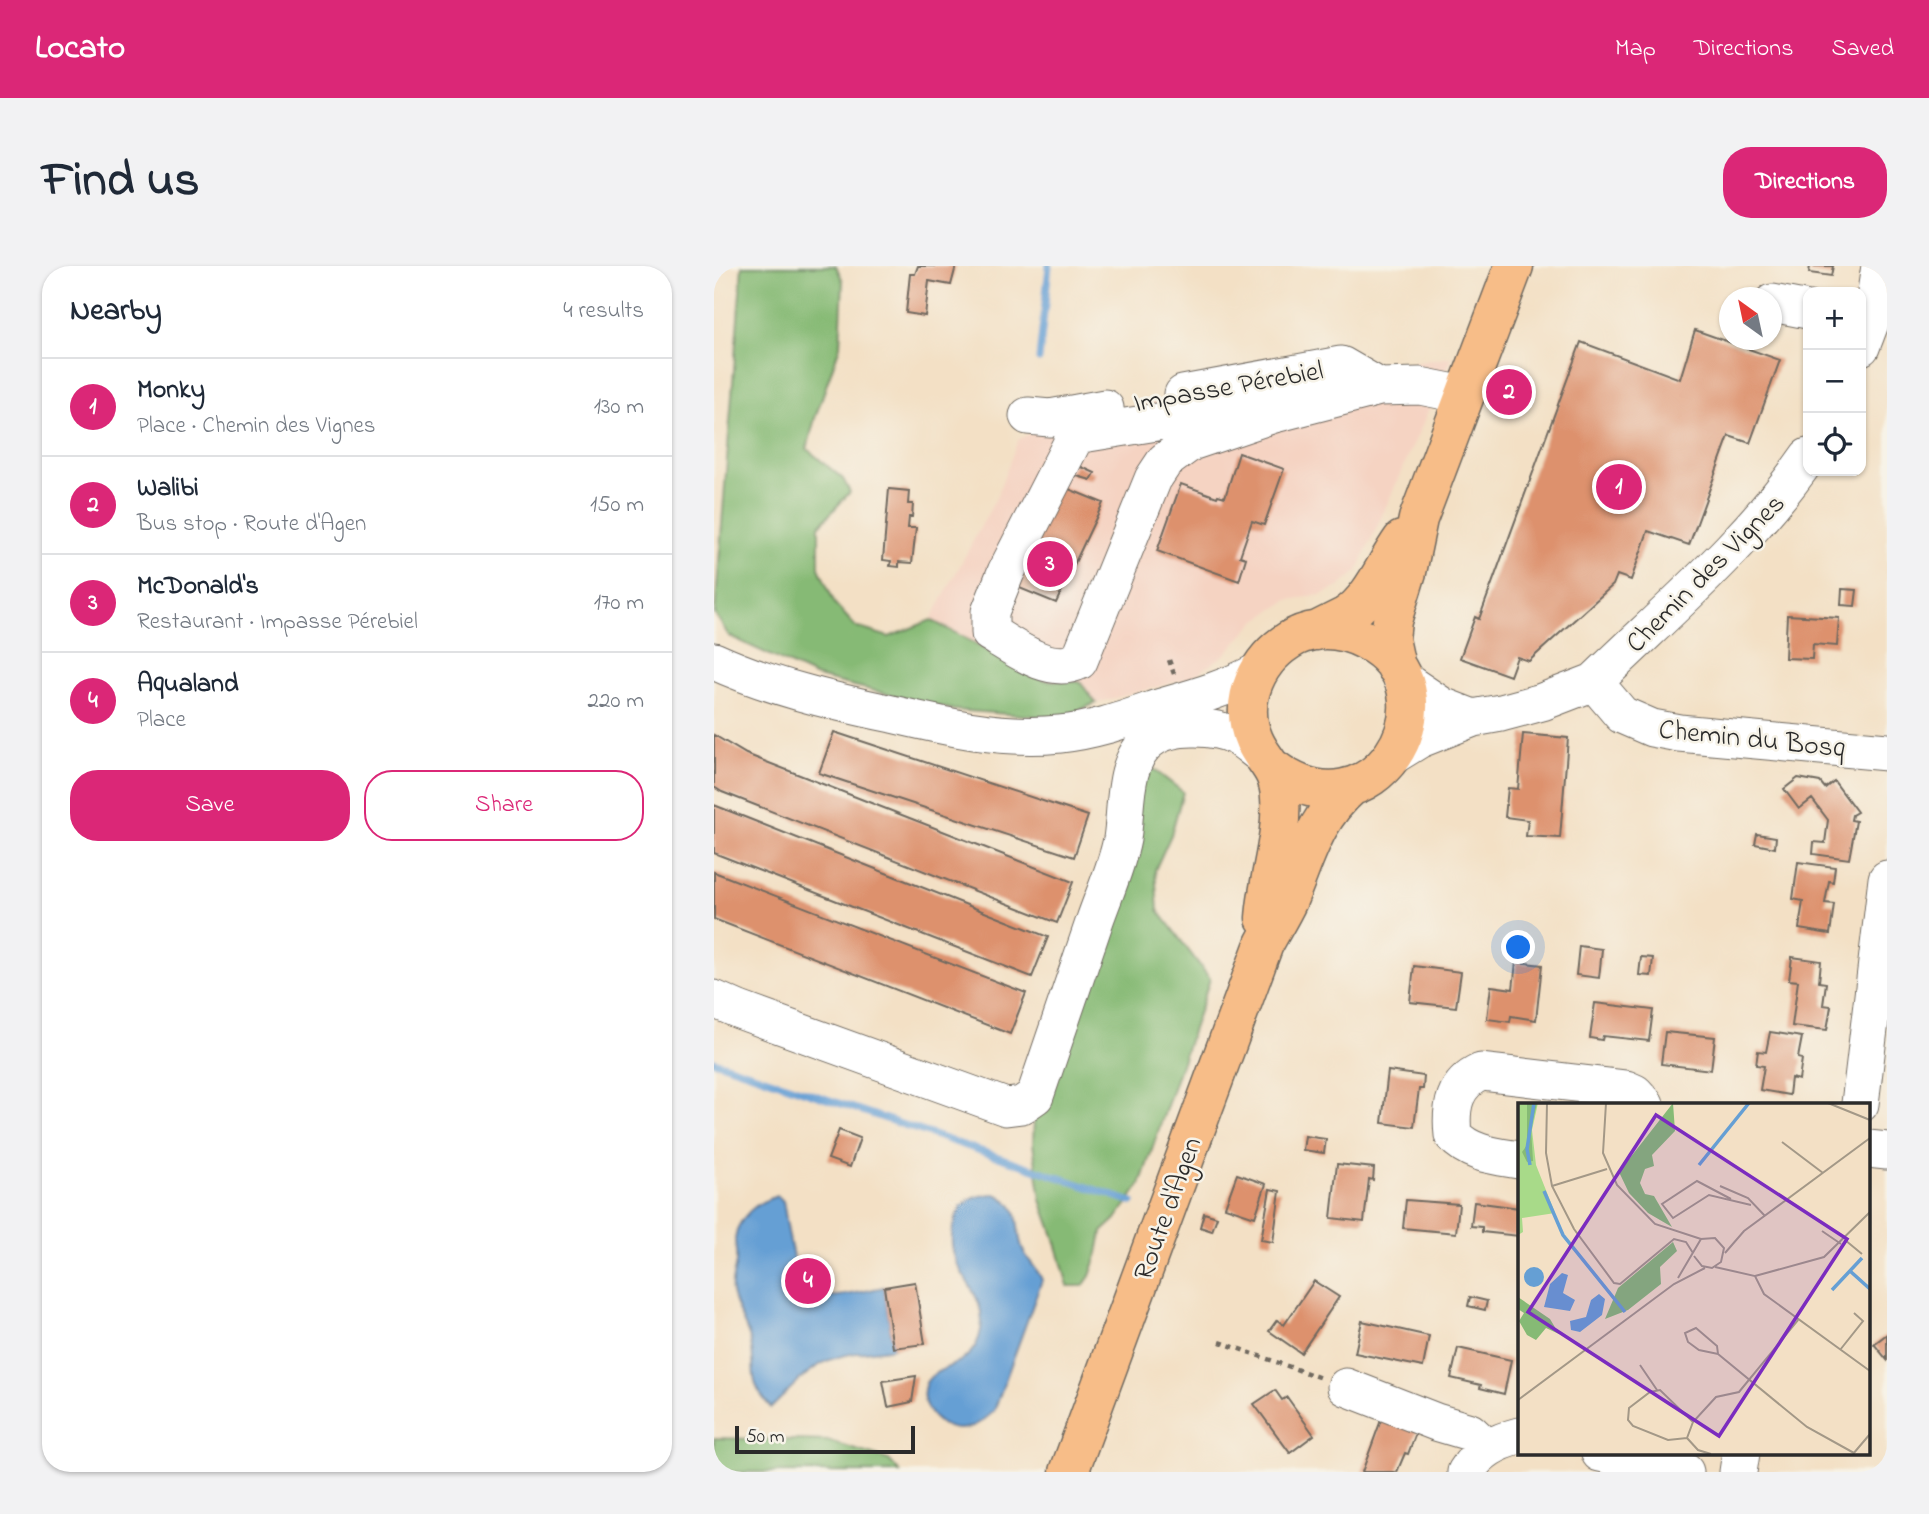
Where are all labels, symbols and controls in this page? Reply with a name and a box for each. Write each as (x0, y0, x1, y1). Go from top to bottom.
text: Locato (35, 25, 125, 73)
text: Map (1615, 32, 1656, 67)
text: Directions (1694, 32, 1793, 67)
text: Saved (1831, 32, 1894, 67)
text: Find us (42, 146, 199, 218)
button: Directions (1723, 147, 1887, 218)
north arrow (1719, 287, 1782, 350)
map controls (1803, 287, 1866, 476)
button: + (1803, 287, 1866, 350)
text: Nearby (70, 290, 162, 334)
text: 4 results (563, 295, 644, 328)
button: − (1803, 350, 1866, 413)
street label: Impasse Pérebiel (1130, 352, 1327, 425)
pin: 2 (1486, 366, 1532, 418)
text: Monky (137, 372, 205, 410)
text: 1 (89, 391, 97, 424)
text: 130 m (594, 391, 644, 424)
text: Place · Chemin des Vignes (137, 410, 376, 443)
button: locate (1803, 413, 1866, 476)
pin: 1 (1596, 461, 1642, 513)
text: Walibi (137, 470, 199, 508)
street label: Chemin des Vignes (1617, 485, 1796, 664)
text: 2 (87, 489, 99, 522)
text: 150 m (590, 489, 644, 522)
text: Bus stop · Route d'Agen (137, 508, 366, 541)
pin: 3 (1027, 538, 1073, 590)
text: McDonald's (137, 568, 259, 606)
text: 3 (88, 587, 98, 620)
text: 170 m (594, 587, 644, 620)
text: Restaurant · Impasse Pérebiel (137, 606, 418, 639)
text: Aqualand (137, 666, 239, 704)
text: 4 (88, 685, 98, 718)
text: 220 m (588, 685, 644, 718)
text: Place (137, 704, 186, 737)
street label: Chemin du Bosq (1657, 710, 1847, 771)
button: Save (70, 770, 350, 841)
button: Share (364, 770, 644, 841)
your location (1501, 930, 1535, 964)
inset map (1518, 1103, 1870, 1454)
street label: Route d'Agen (1124, 1132, 1214, 1287)
pin: 4 (785, 1255, 831, 1307)
scale bar (735, 1423, 915, 1455)
text: 50 m (746, 1424, 785, 1451)

